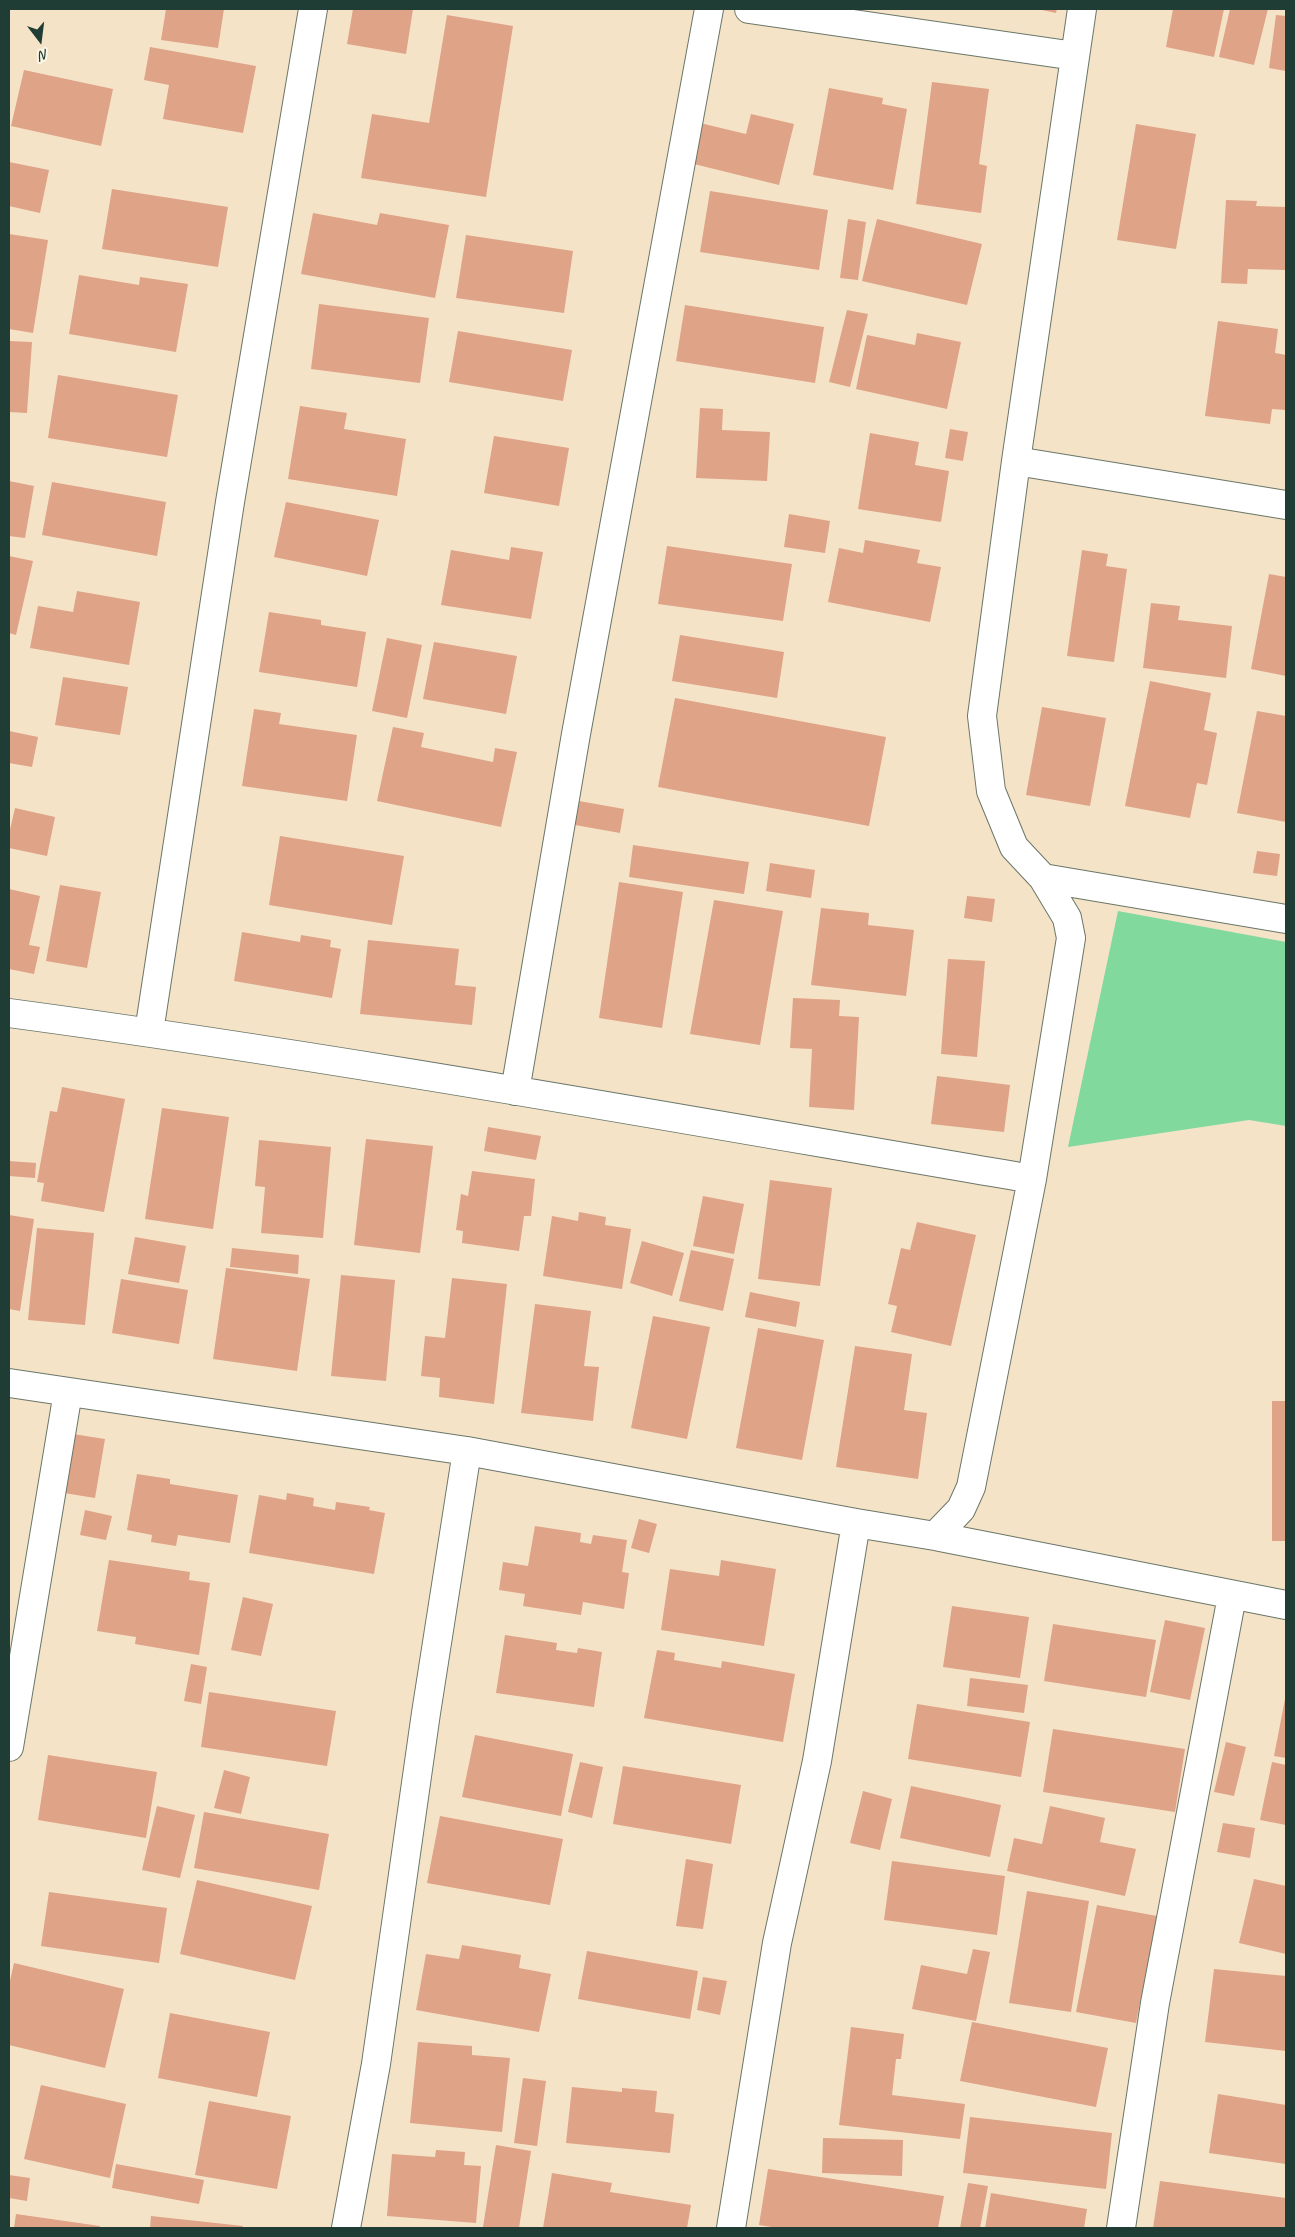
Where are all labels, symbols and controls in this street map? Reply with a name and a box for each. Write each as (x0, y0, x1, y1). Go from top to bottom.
north arrow (15, 15, 65, 65)
text: N (38, 46, 50, 64)

